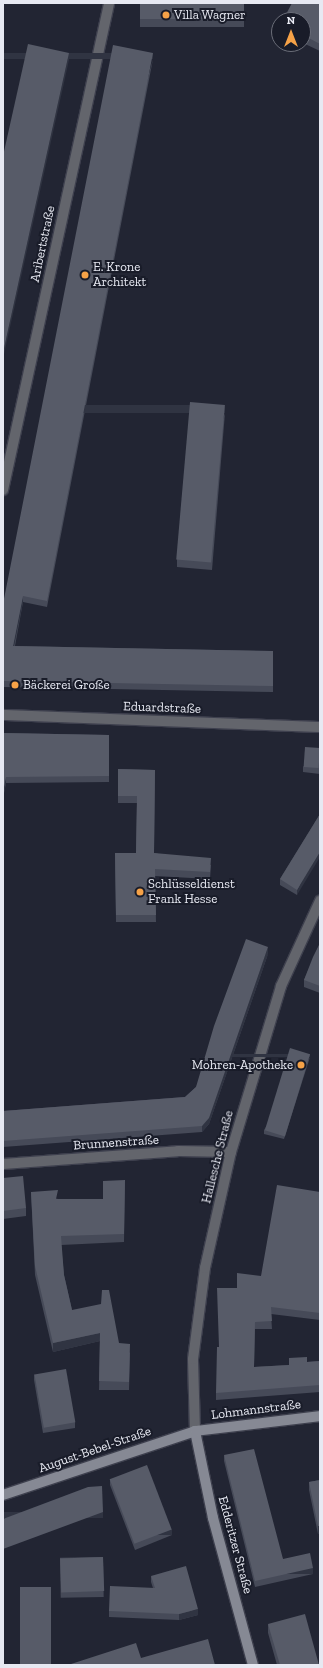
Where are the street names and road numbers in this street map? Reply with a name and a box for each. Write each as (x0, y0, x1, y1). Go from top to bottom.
street label: Aribertstraße (27, 204, 59, 284)
street label: Eduardstraße (123, 699, 201, 717)
street label: Hallesche Straße (199, 1109, 237, 1205)
street label: Brunnenstraße (73, 1132, 159, 1154)
street label: Lohmannstraße (210, 1397, 302, 1423)
street label: August-Bebel-Straße (37, 1423, 153, 1477)
street label: Edderitzer Straße (214, 1494, 256, 1596)

